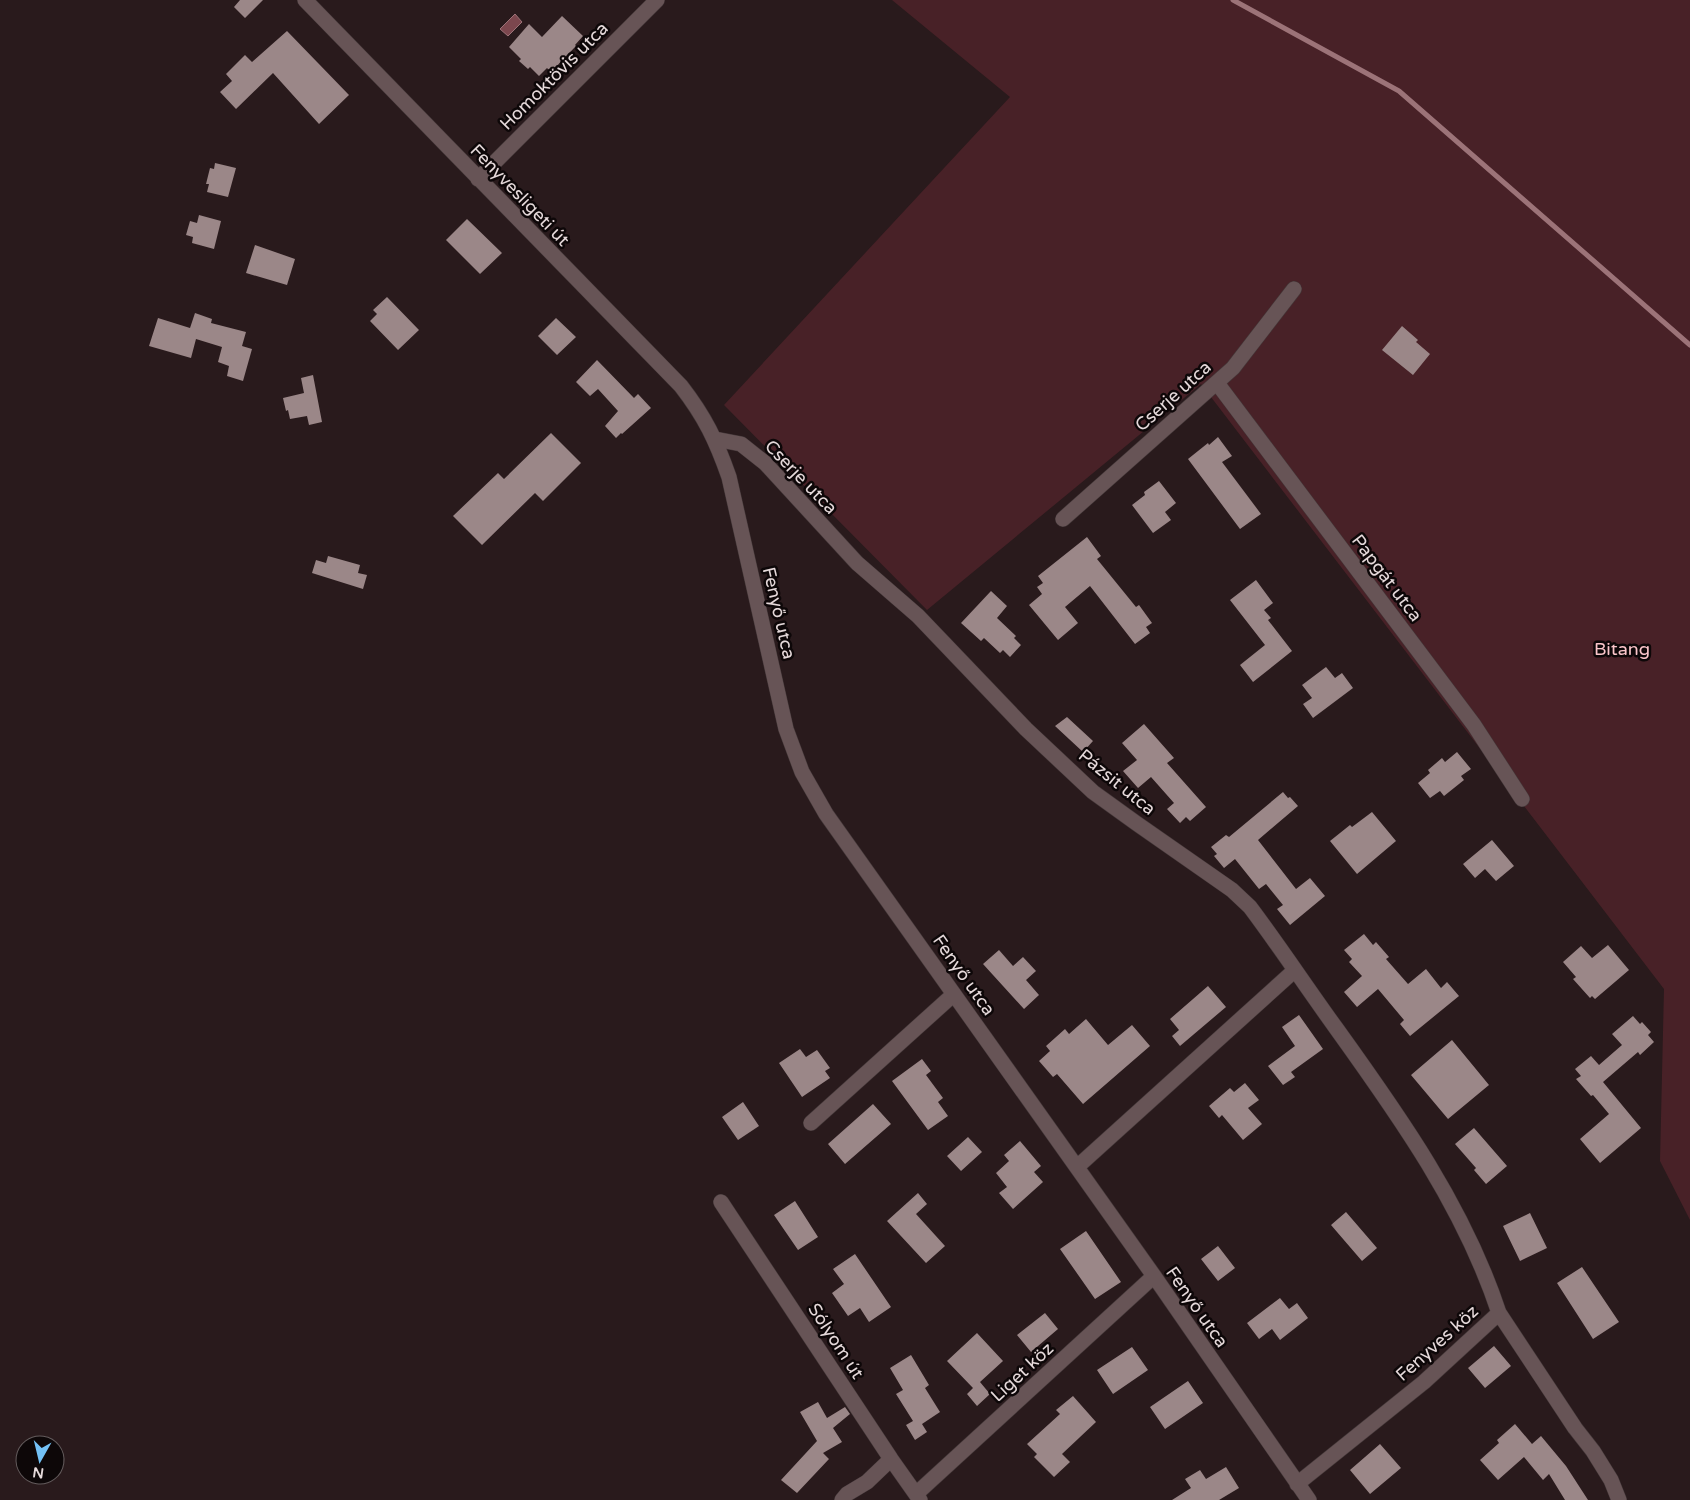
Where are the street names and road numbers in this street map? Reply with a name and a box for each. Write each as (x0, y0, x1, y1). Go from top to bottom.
street label: Homoktövis utca (495, 17, 613, 135)
street label: Fenyvesligeti út (466, 139, 574, 251)
street label: Cserje utca (1130, 356, 1216, 436)
street label: Cserje utca (760, 435, 842, 519)
street label: Papgát utca (1347, 530, 1427, 626)
street label: Fenyő utca (758, 565, 800, 661)
street label: Pázsit utca (1074, 744, 1160, 820)
street label: Fenyő utca (928, 930, 1000, 1020)
street label: Fenyő utca (1161, 1262, 1233, 1352)
street label: Sólyom út (803, 1299, 869, 1383)
street label: Fenyves köz (1391, 1300, 1483, 1386)
street label: Liget köz (986, 1338, 1058, 1406)

